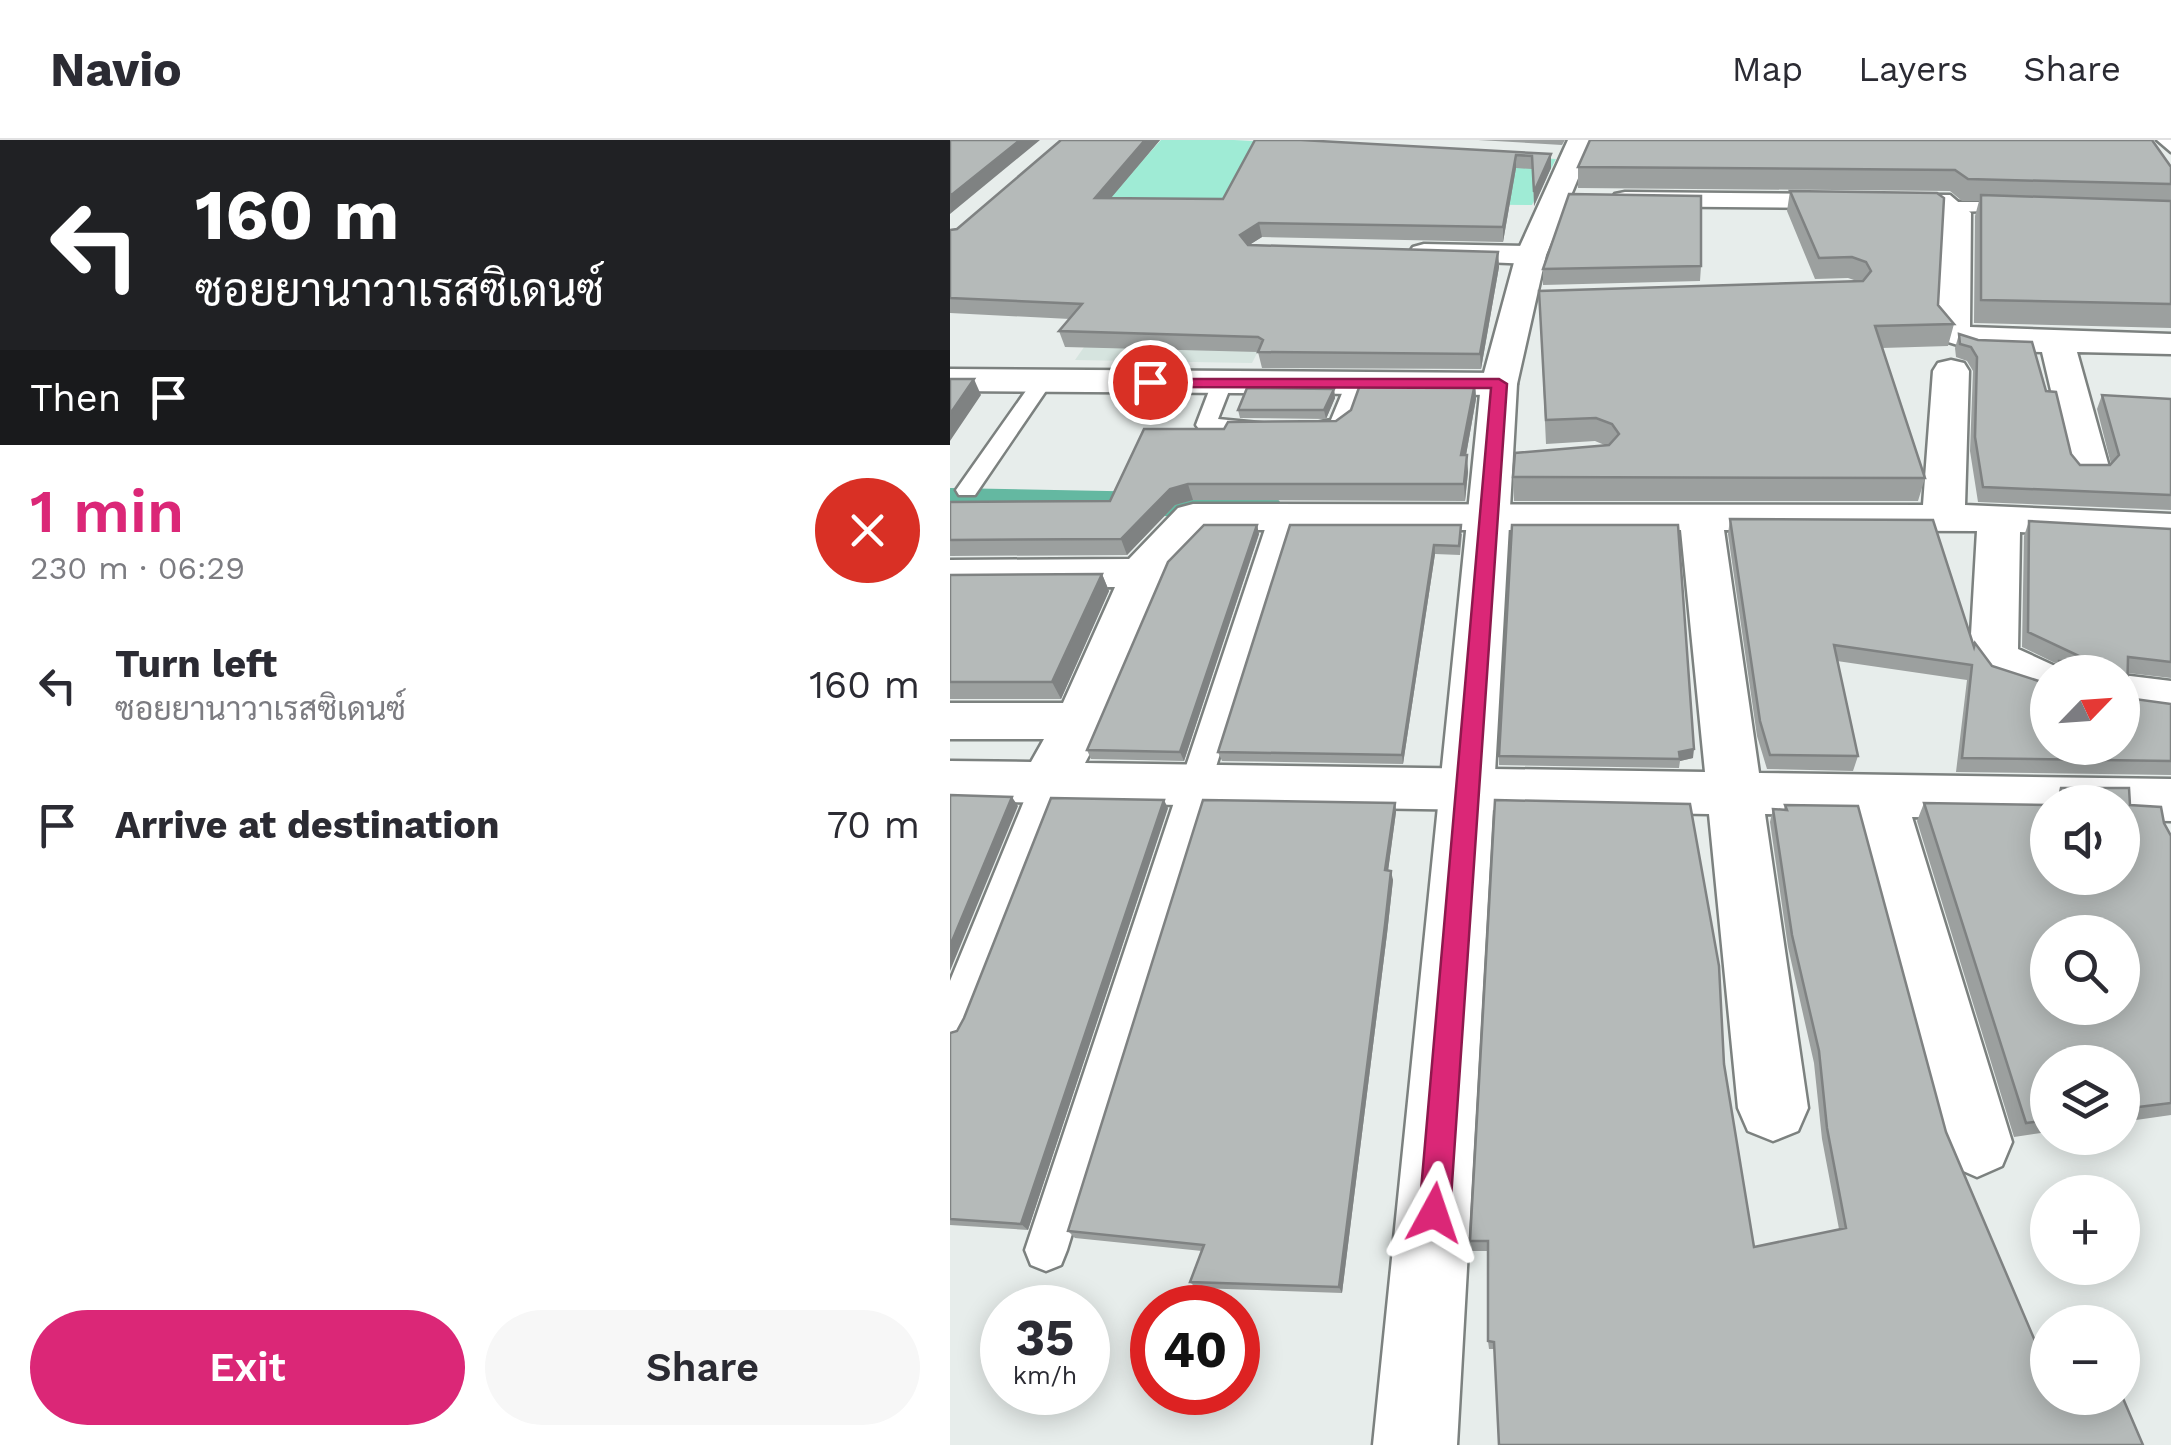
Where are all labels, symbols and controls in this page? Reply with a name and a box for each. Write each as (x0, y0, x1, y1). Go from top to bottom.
text: Navio (50, 41, 182, 98)
text: Map (1732, 48, 1803, 90)
text: Layers (1858, 48, 1968, 90)
text: Share (2023, 48, 2121, 90)
text: 160 m (195, 174, 399, 256)
icon: left (30, 180, 160, 310)
text: ซอยยานาวาเรสซิเดนซ์ (195, 264, 604, 317)
pin (1108, 340, 1193, 425)
icon: arrive (1123, 355, 1178, 410)
icon: arrive (141, 370, 196, 425)
text: Then (30, 376, 121, 420)
text: 1 min (30, 476, 184, 547)
button: close (815, 478, 920, 583)
text: 230 m · 06:29 (30, 549, 245, 587)
text: Turn left (115, 642, 277, 686)
north arrow (2030, 655, 2140, 765)
map controls (2030, 655, 2140, 1415)
icon: left (30, 658, 85, 713)
text: 160 m (809, 663, 920, 707)
text: ซอยยานาวาเรสซิเดนซ์ (115, 690, 406, 728)
button: sound (2030, 785, 2140, 895)
icon: arrive (30, 798, 85, 853)
text: Arrive at destination (115, 803, 500, 847)
text: 70 m (827, 803, 920, 847)
button: search (2030, 915, 2140, 1025)
button: layers (2030, 1045, 2140, 1155)
position arrow (1382, 1161, 1486, 1265)
button: + (2030, 1175, 2140, 1285)
speed limit sign: 40 (1130, 1285, 1260, 1415)
button: − (2030, 1305, 2140, 1415)
text: 35 (1016, 1308, 1074, 1367)
button: Exit (30, 1310, 465, 1425)
button: Share (485, 1310, 920, 1425)
text: km/h (1013, 1361, 1077, 1390)

